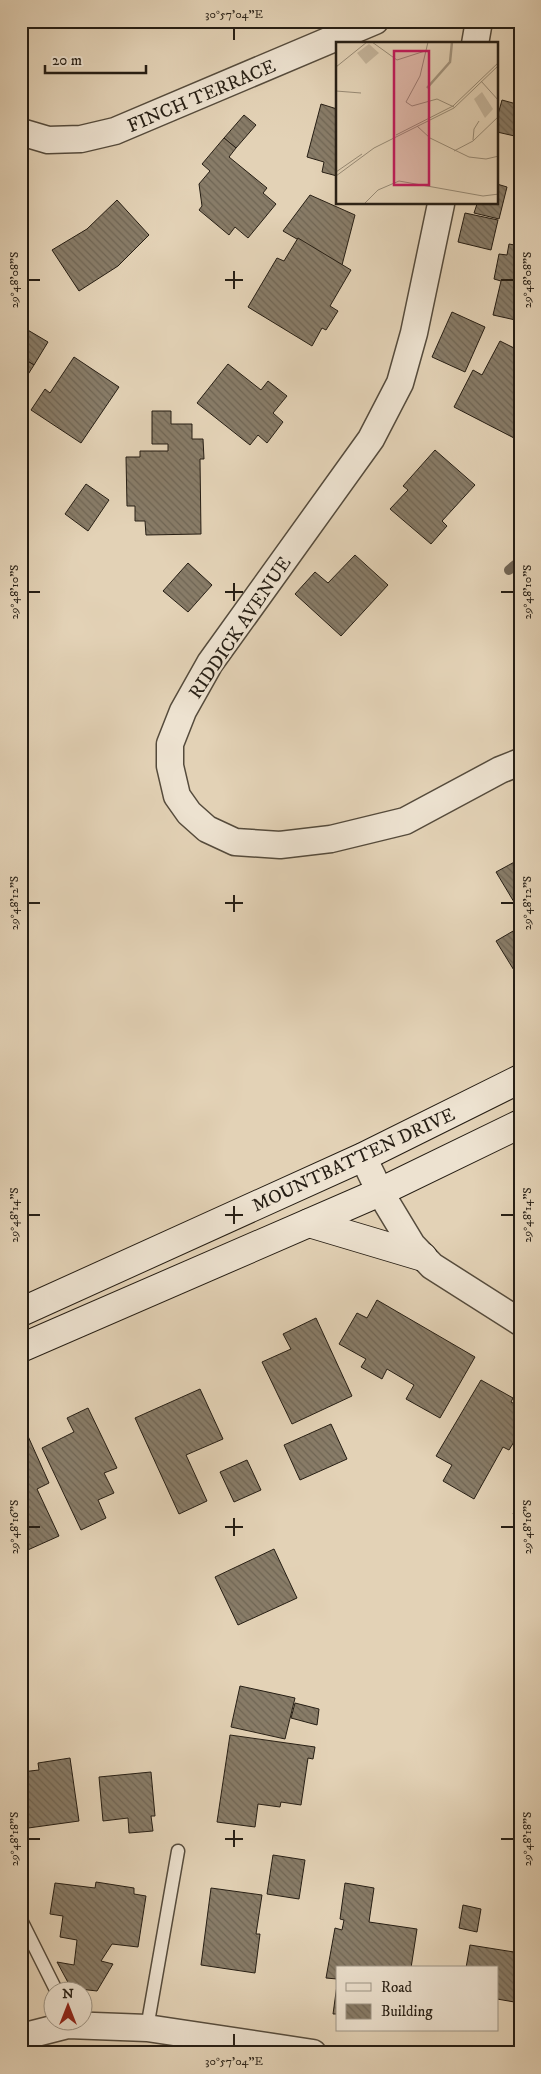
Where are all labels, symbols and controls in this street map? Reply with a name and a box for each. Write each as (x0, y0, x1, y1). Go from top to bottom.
text: 30°57'04"E (205, 7, 263, 22)
scale bar (45, 42, 146, 74)
inset map (336, 42, 498, 205)
text: 20 m (52, 51, 82, 70)
street label: FINCH TERRACE (124, 55, 279, 138)
text: 29°48'08"S (7, 252, 22, 308)
text: 29°48'08"S (520, 252, 535, 308)
street label: RIDDICK AVENUE (184, 552, 296, 703)
text: 29°48'10"S (7, 565, 22, 619)
text: 29°48'10"S (520, 565, 535, 619)
text: 29°48'12"S (7, 876, 22, 930)
text: 29°48'12"S (520, 876, 535, 930)
street label: MOUNTBATTEN DRIVE (249, 1103, 459, 1217)
text: 29°48'14"S (7, 1187, 22, 1243)
text: 29°48'14"S (520, 1187, 535, 1243)
text: 29°48'16"S (7, 1500, 22, 1554)
text: 29°48'16"S (520, 1500, 535, 1554)
text: 29°48'18"S (7, 1812, 22, 1866)
text: 29°48'18"S (520, 1812, 535, 1866)
legend (336, 1966, 498, 2032)
text: Road (381, 1978, 413, 1997)
north arrow (42, 1982, 92, 2032)
text: N (62, 1985, 74, 2003)
text: Building (381, 2002, 433, 2021)
text: 30°57'04"E (205, 2054, 263, 2069)

